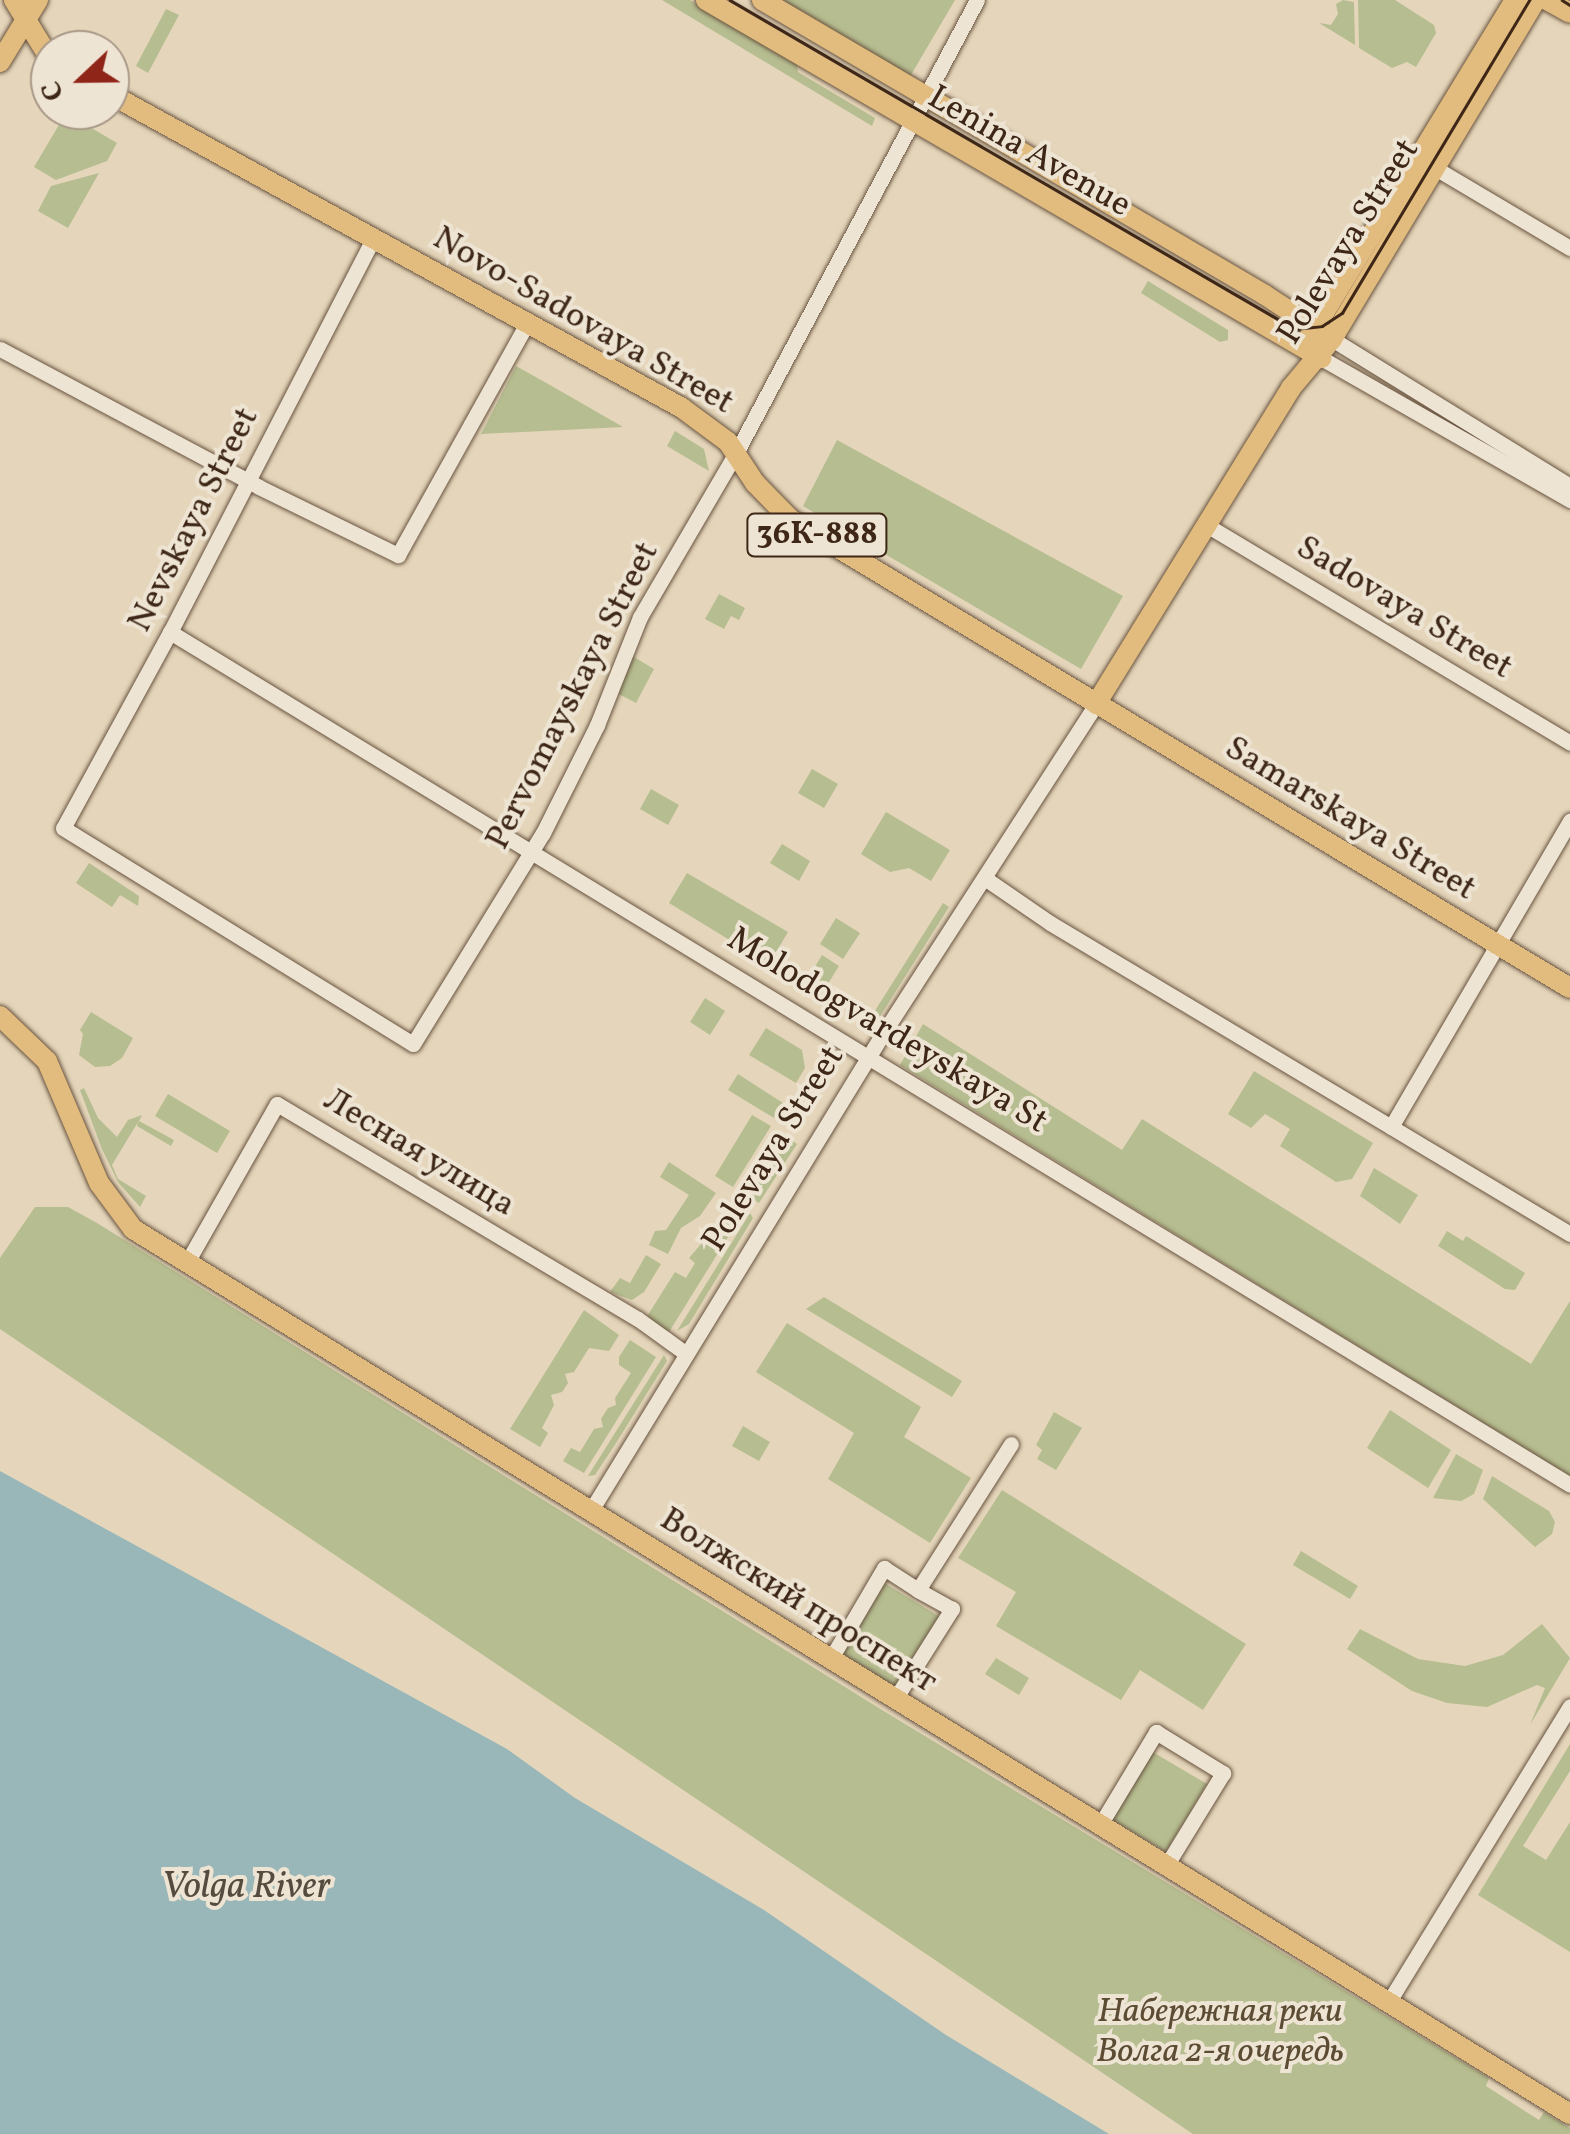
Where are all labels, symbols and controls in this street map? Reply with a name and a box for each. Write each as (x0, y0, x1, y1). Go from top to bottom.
north arrow (30, 30, 130, 130)
text: С (32, 75, 75, 106)
street label: Lenina Avenue (920, 77, 1138, 227)
street label: Polevaya Street (1269, 131, 1429, 353)
street label: Novo-Sadovaya Street (425, 218, 741, 424)
street label: Nevskaya Street (119, 401, 269, 639)
road number: 36К-888 (744, 508, 890, 562)
street label: Sadovaya Street (1288, 527, 1520, 689)
street label: Pervomayskaya Street (477, 535, 669, 857)
street label: Samarskaya Street (1217, 728, 1483, 910)
street label: Molodogvardeyskaya St (719, 919, 1055, 1143)
street label: Polevaya Street (694, 1038, 854, 1260)
street label: Лесная улица (315, 1079, 523, 1227)
street label: Волжский проспект (652, 1499, 944, 1703)
water label: Volga River (161, 1865, 331, 1911)
park label: Набережная реки Волга 2-я очередь (1096, 1991, 1344, 2073)

